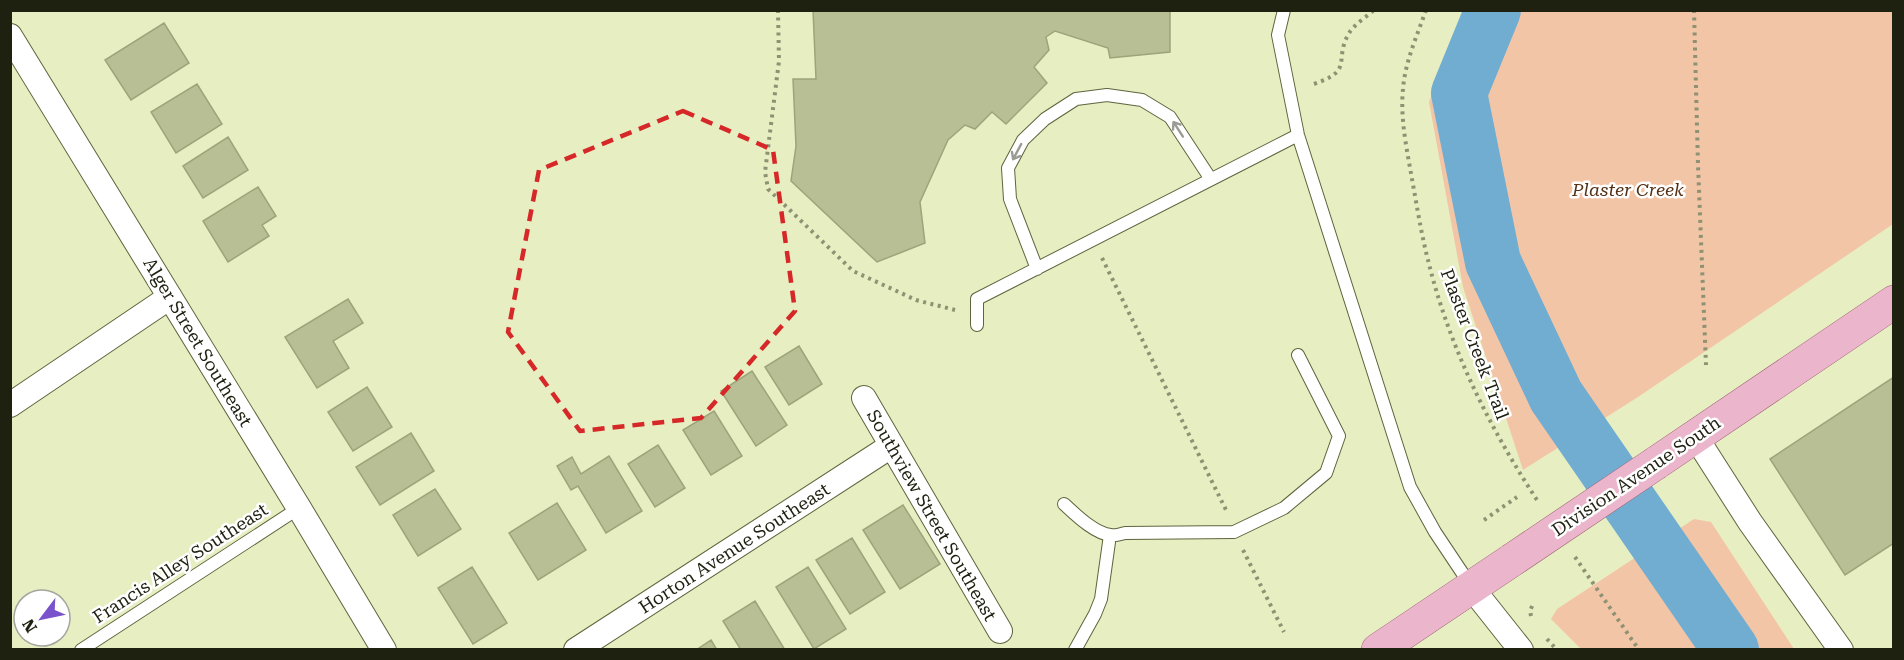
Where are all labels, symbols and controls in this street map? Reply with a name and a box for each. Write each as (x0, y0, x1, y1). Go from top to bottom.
one-way arrow (1172, 121, 1184, 138)
one-way arrow (1011, 143, 1023, 160)
park label: Plaster Creek (1571, 179, 1684, 200)
street label: Alger Street Southeast (139, 254, 257, 430)
street label: Plaster Creek Trail (1437, 266, 1514, 423)
street label: Southview Street Southeast (863, 406, 1001, 625)
street label: Division Avenue South (1548, 412, 1725, 540)
street label: Horton Avenue Southeast (635, 478, 834, 618)
street label: Francis Alley Southeast (89, 498, 271, 627)
north arrow (12, 588, 72, 648)
text: N (18, 615, 41, 636)

